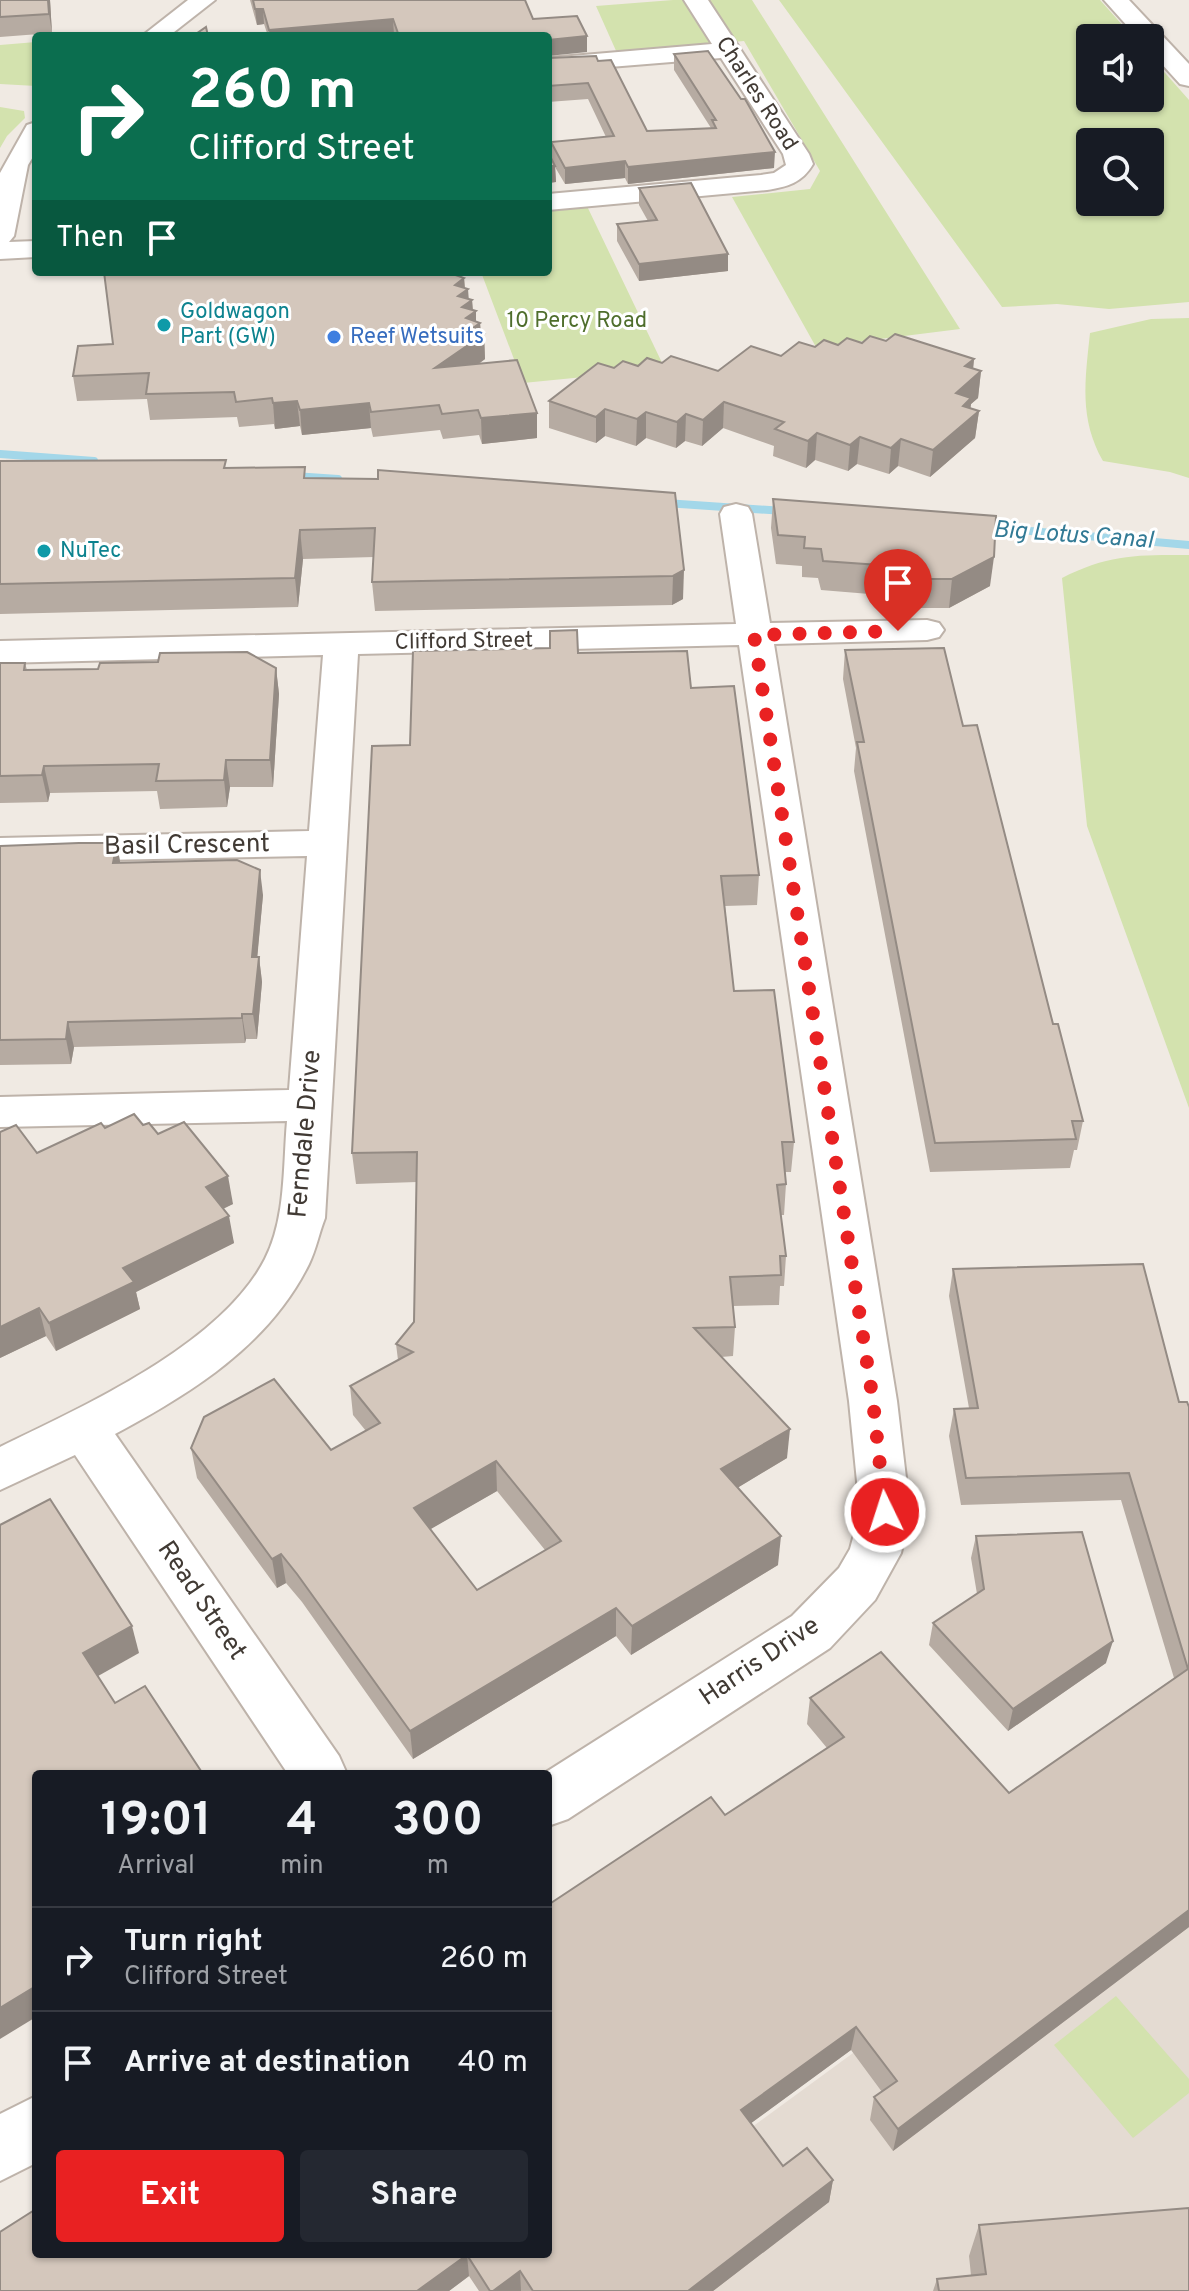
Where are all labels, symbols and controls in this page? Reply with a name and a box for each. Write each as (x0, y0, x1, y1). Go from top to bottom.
map controls (1076, 24, 1164, 216)
button: sound (1076, 24, 1164, 112)
street label: Charles Road (709, 32, 803, 156)
text: 260 m (188, 58, 357, 128)
icon: right (56, 64, 160, 168)
text: Clifford Street (188, 127, 415, 173)
button: search (1076, 128, 1164, 216)
icon: arrive (140, 216, 184, 260)
text: Then (56, 220, 124, 257)
place label: Goldwagon Part (GW) (180, 299, 290, 351)
park label: 10 Percy Road (507, 308, 647, 335)
marker: Goldwagon Part (GW) (155, 316, 173, 334)
place label: Reef Wetsuits (350, 324, 484, 351)
marker: Reef Wetsuits (325, 328, 343, 346)
water label: Big Lotus Canal (992, 515, 1156, 557)
place label: NuTec (60, 538, 121, 565)
marker: NuTec (35, 542, 53, 560)
pin (864, 549, 932, 631)
icon: arrive (876, 561, 920, 605)
street label: Clifford Street (394, 627, 534, 657)
street label: Basil Crescent (104, 828, 270, 864)
street label: Ferndale Drive (282, 1049, 330, 1219)
position arrow (843, 1470, 927, 1554)
street label: Read Street (149, 1535, 253, 1667)
street label: Harris Drive (694, 1610, 826, 1714)
text: 19:01 (101, 1792, 212, 1852)
text: 4 (286, 1792, 317, 1852)
text: 300 (392, 1792, 483, 1852)
text: Arrival (117, 1850, 195, 1883)
text: min (280, 1850, 324, 1883)
text: m (427, 1850, 449, 1883)
text: Turn right (124, 1924, 262, 1961)
icon: right (56, 1937, 100, 1981)
text: 260 m (440, 1941, 528, 1978)
text: Clifford Street (124, 1961, 288, 1994)
icon: arrive (56, 2041, 100, 2085)
text: Arrive at destination (124, 2045, 410, 2082)
text: 40 m (458, 2045, 528, 2082)
button: Exit (56, 2150, 284, 2242)
button: Share (300, 2150, 528, 2242)

